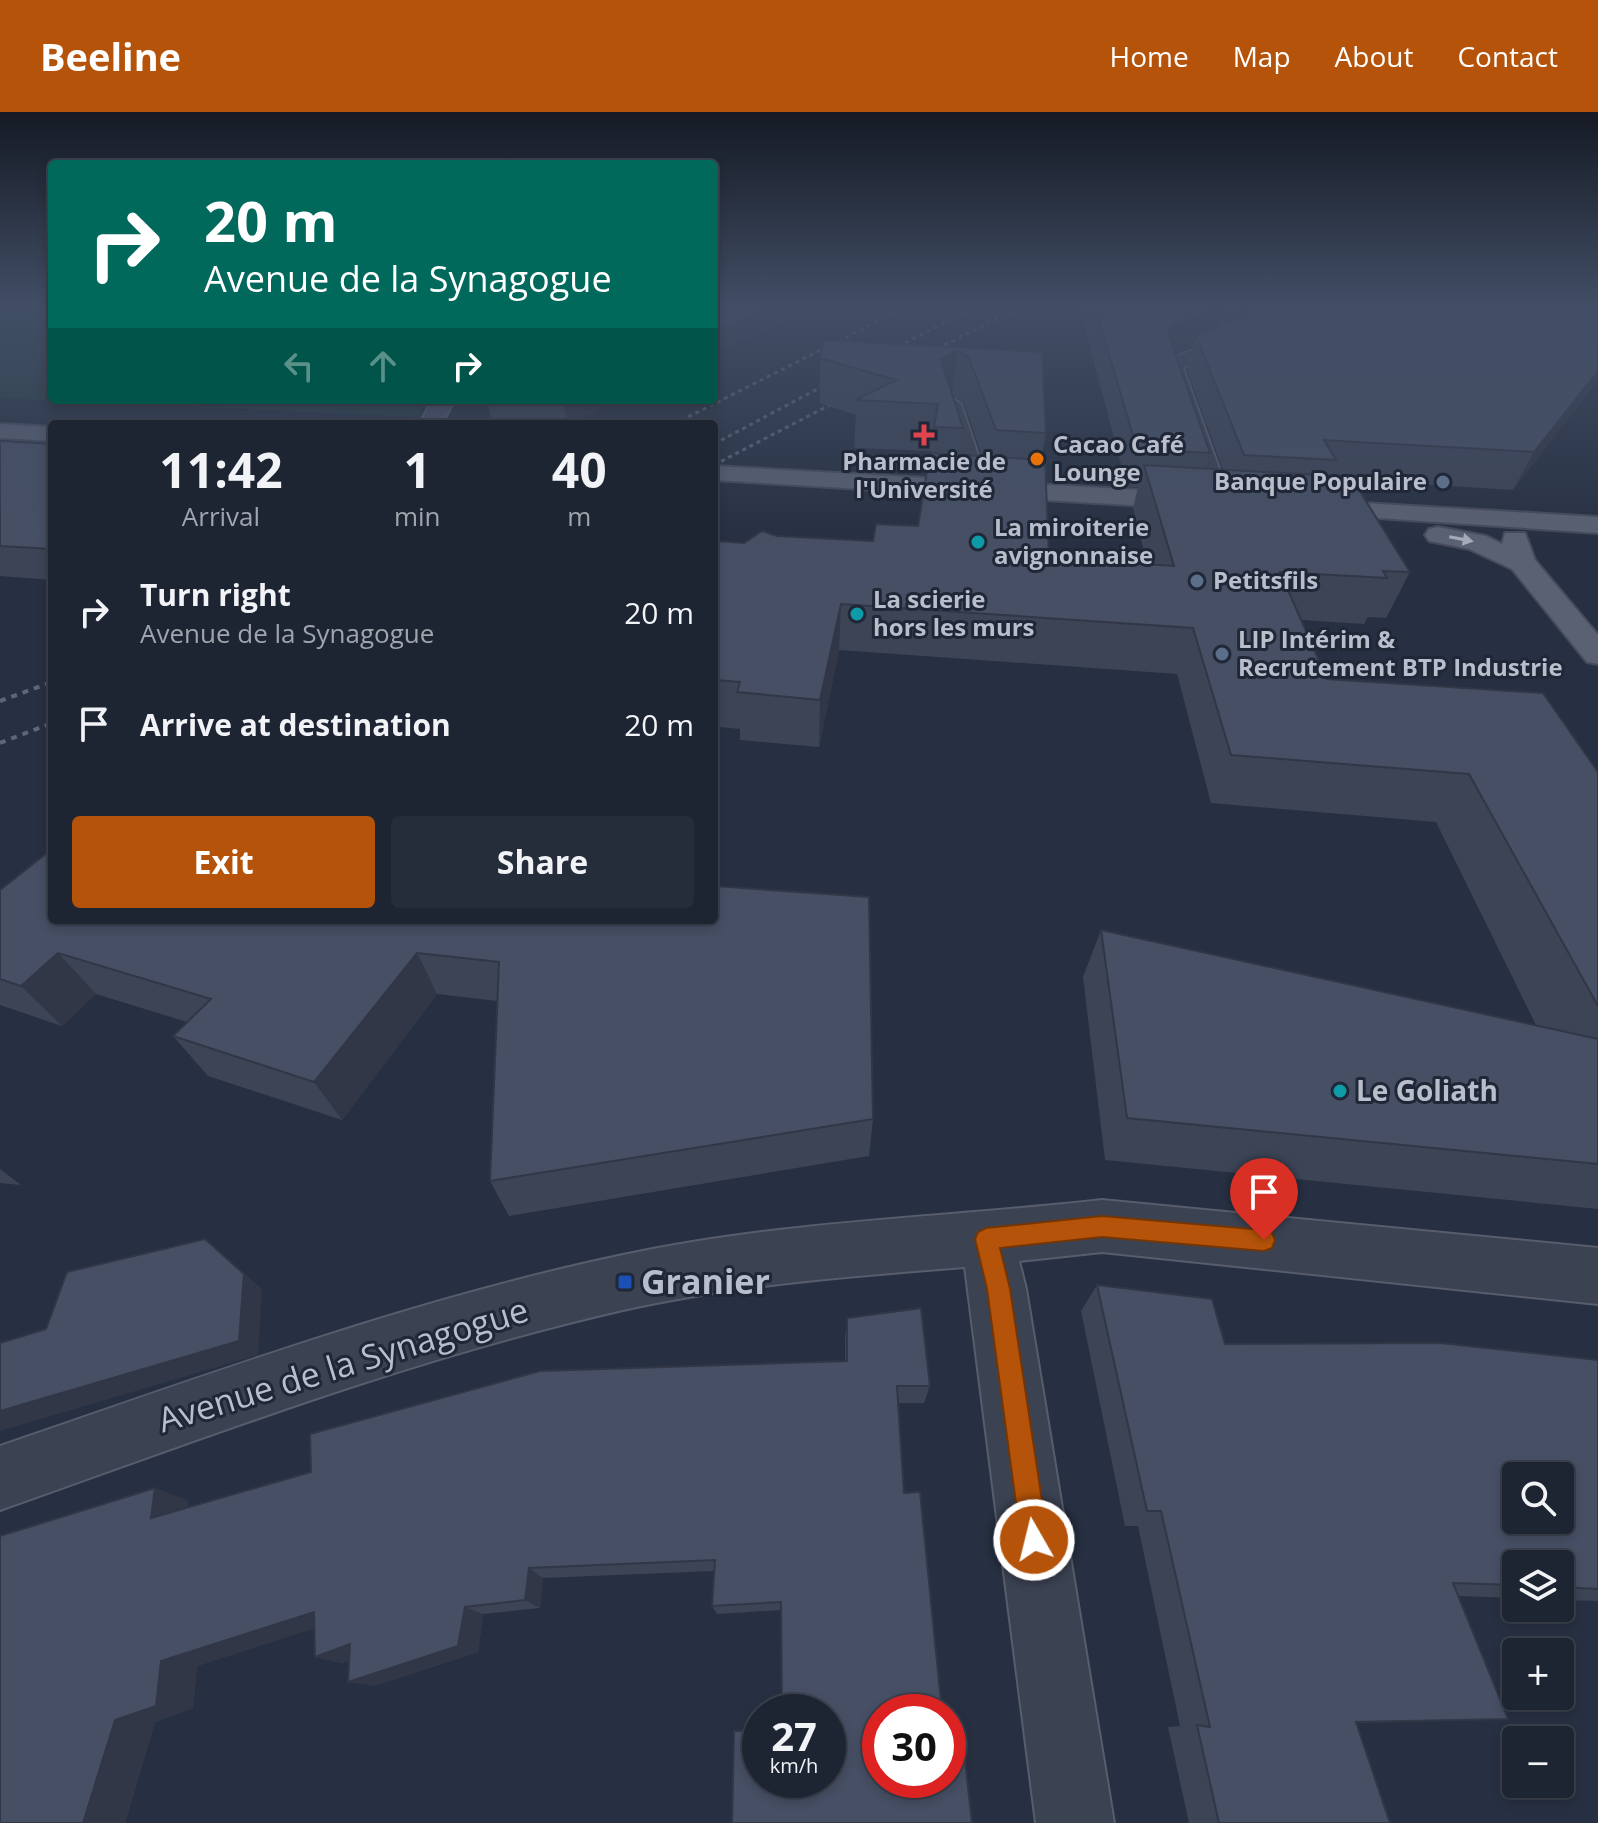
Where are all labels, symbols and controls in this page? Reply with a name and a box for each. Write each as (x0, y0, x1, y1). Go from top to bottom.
text: Beeline (40, 30, 181, 82)
text: Home (1110, 37, 1189, 75)
text: Map (1233, 37, 1291, 75)
text: About (1335, 37, 1413, 75)
text: Contact (1457, 37, 1558, 75)
text: 20 m (204, 182, 338, 258)
icon: right (72, 192, 176, 296)
text: Avenue de la Synagogue (204, 254, 612, 303)
icon: left (277, 344, 321, 388)
icon: ahead (361, 344, 405, 388)
icon: right (445, 344, 489, 388)
marker: Pharmacie de l'Université (915, 426, 933, 444)
place label: Cacao Café Lounge (1053, 427, 1184, 488)
text: 11:42 (159, 437, 283, 502)
text: 1 (404, 437, 431, 502)
text: 40 (552, 437, 607, 502)
place label: Pharmacie de l'Université (842, 444, 1006, 505)
marker: Cacao Café Lounge (1028, 450, 1046, 468)
place label: Banque Populaire (1214, 464, 1427, 497)
marker: Banque Populaire (1434, 473, 1452, 491)
text: Arrival (182, 498, 260, 534)
text: min (394, 498, 441, 534)
text: m (567, 498, 591, 534)
place label: La miroiterie avignonnaise (994, 510, 1153, 571)
marker: La miroiterie avignonnaise (969, 533, 987, 551)
one-way arrow (1449, 533, 1474, 546)
place label: Petitsfils (1213, 563, 1318, 596)
marker: Petitsfils (1188, 572, 1206, 590)
text: Turn right (140, 574, 291, 615)
place label: La scierie hors les murs (873, 582, 1035, 643)
icon: right (72, 590, 116, 634)
text: 20 m (624, 592, 694, 633)
marker: La scierie hors les murs (848, 605, 866, 623)
text: Avenue de la Synagogue (140, 615, 434, 651)
place label: LIP Intérim & Recrutement BTP Industrie (1238, 622, 1563, 683)
marker: LIP Intérim & Recrutement BTP Industrie (1213, 645, 1231, 663)
icon: arrive (72, 702, 116, 746)
text: Arrive at destination (140, 704, 451, 745)
text: 20 m (624, 704, 694, 745)
button: Exit (72, 816, 375, 908)
button: Share (391, 816, 694, 908)
place label: Le Goliath (1356, 1071, 1498, 1109)
marker: Le Goliath (1331, 1082, 1349, 1100)
pin (1230, 1158, 1298, 1240)
icon: arrive (1242, 1170, 1286, 1214)
place label: Granier (641, 1258, 770, 1304)
marker: Granier (616, 1273, 634, 1291)
street label: Avenue de la Synagogue (152, 1286, 534, 1442)
map controls (1502, 1462, 1574, 1798)
button: search (1502, 1462, 1574, 1534)
position arrow (992, 1498, 1076, 1582)
button: layers (1502, 1550, 1574, 1622)
button: + (1502, 1638, 1574, 1710)
speed limit sign: 30 (862, 1694, 966, 1798)
text: 27 (771, 1708, 817, 1763)
button: − (1502, 1726, 1574, 1798)
text: km/h (770, 1752, 818, 1779)

